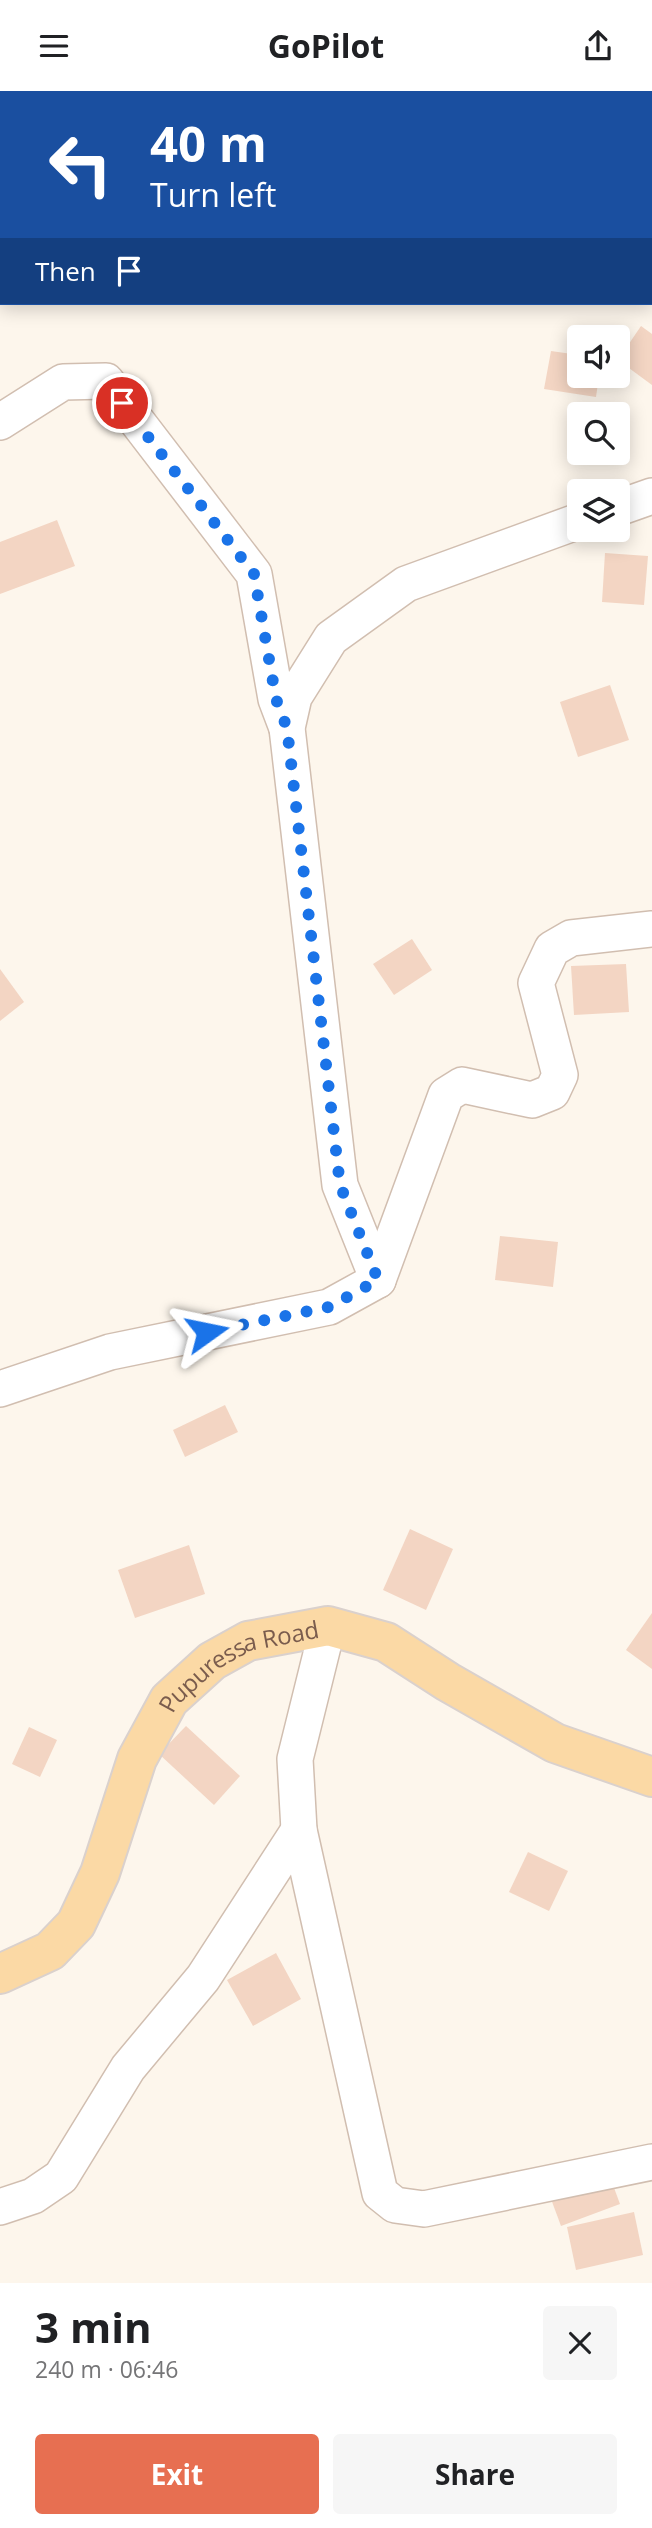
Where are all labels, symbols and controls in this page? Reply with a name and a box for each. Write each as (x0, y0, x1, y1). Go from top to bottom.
text: GoPilot (268, 24, 384, 67)
icon: menu (35, 27, 73, 65)
icon: share (579, 27, 617, 65)
text: 40 m (150, 110, 267, 176)
icon: left (35, 119, 126, 210)
text: Turn left (150, 173, 276, 216)
icon: arrive (110, 252, 148, 290)
text: Then (35, 253, 96, 289)
map controls (567, 325, 630, 542)
button: sound (567, 325, 630, 388)
pin (92, 373, 152, 433)
icon: arrive (103, 384, 141, 422)
button: search (567, 402, 630, 465)
button: layers (567, 479, 630, 542)
position arrow (170, 1295, 244, 1369)
street label: Pupuressa Road (149, 1612, 322, 1717)
text: 3 min (35, 2298, 152, 2355)
button: close (543, 2306, 617, 2380)
text: 240 m · 06:46 (35, 2353, 178, 2385)
button: Exit (35, 2434, 319, 2514)
button: Share (333, 2434, 617, 2514)

